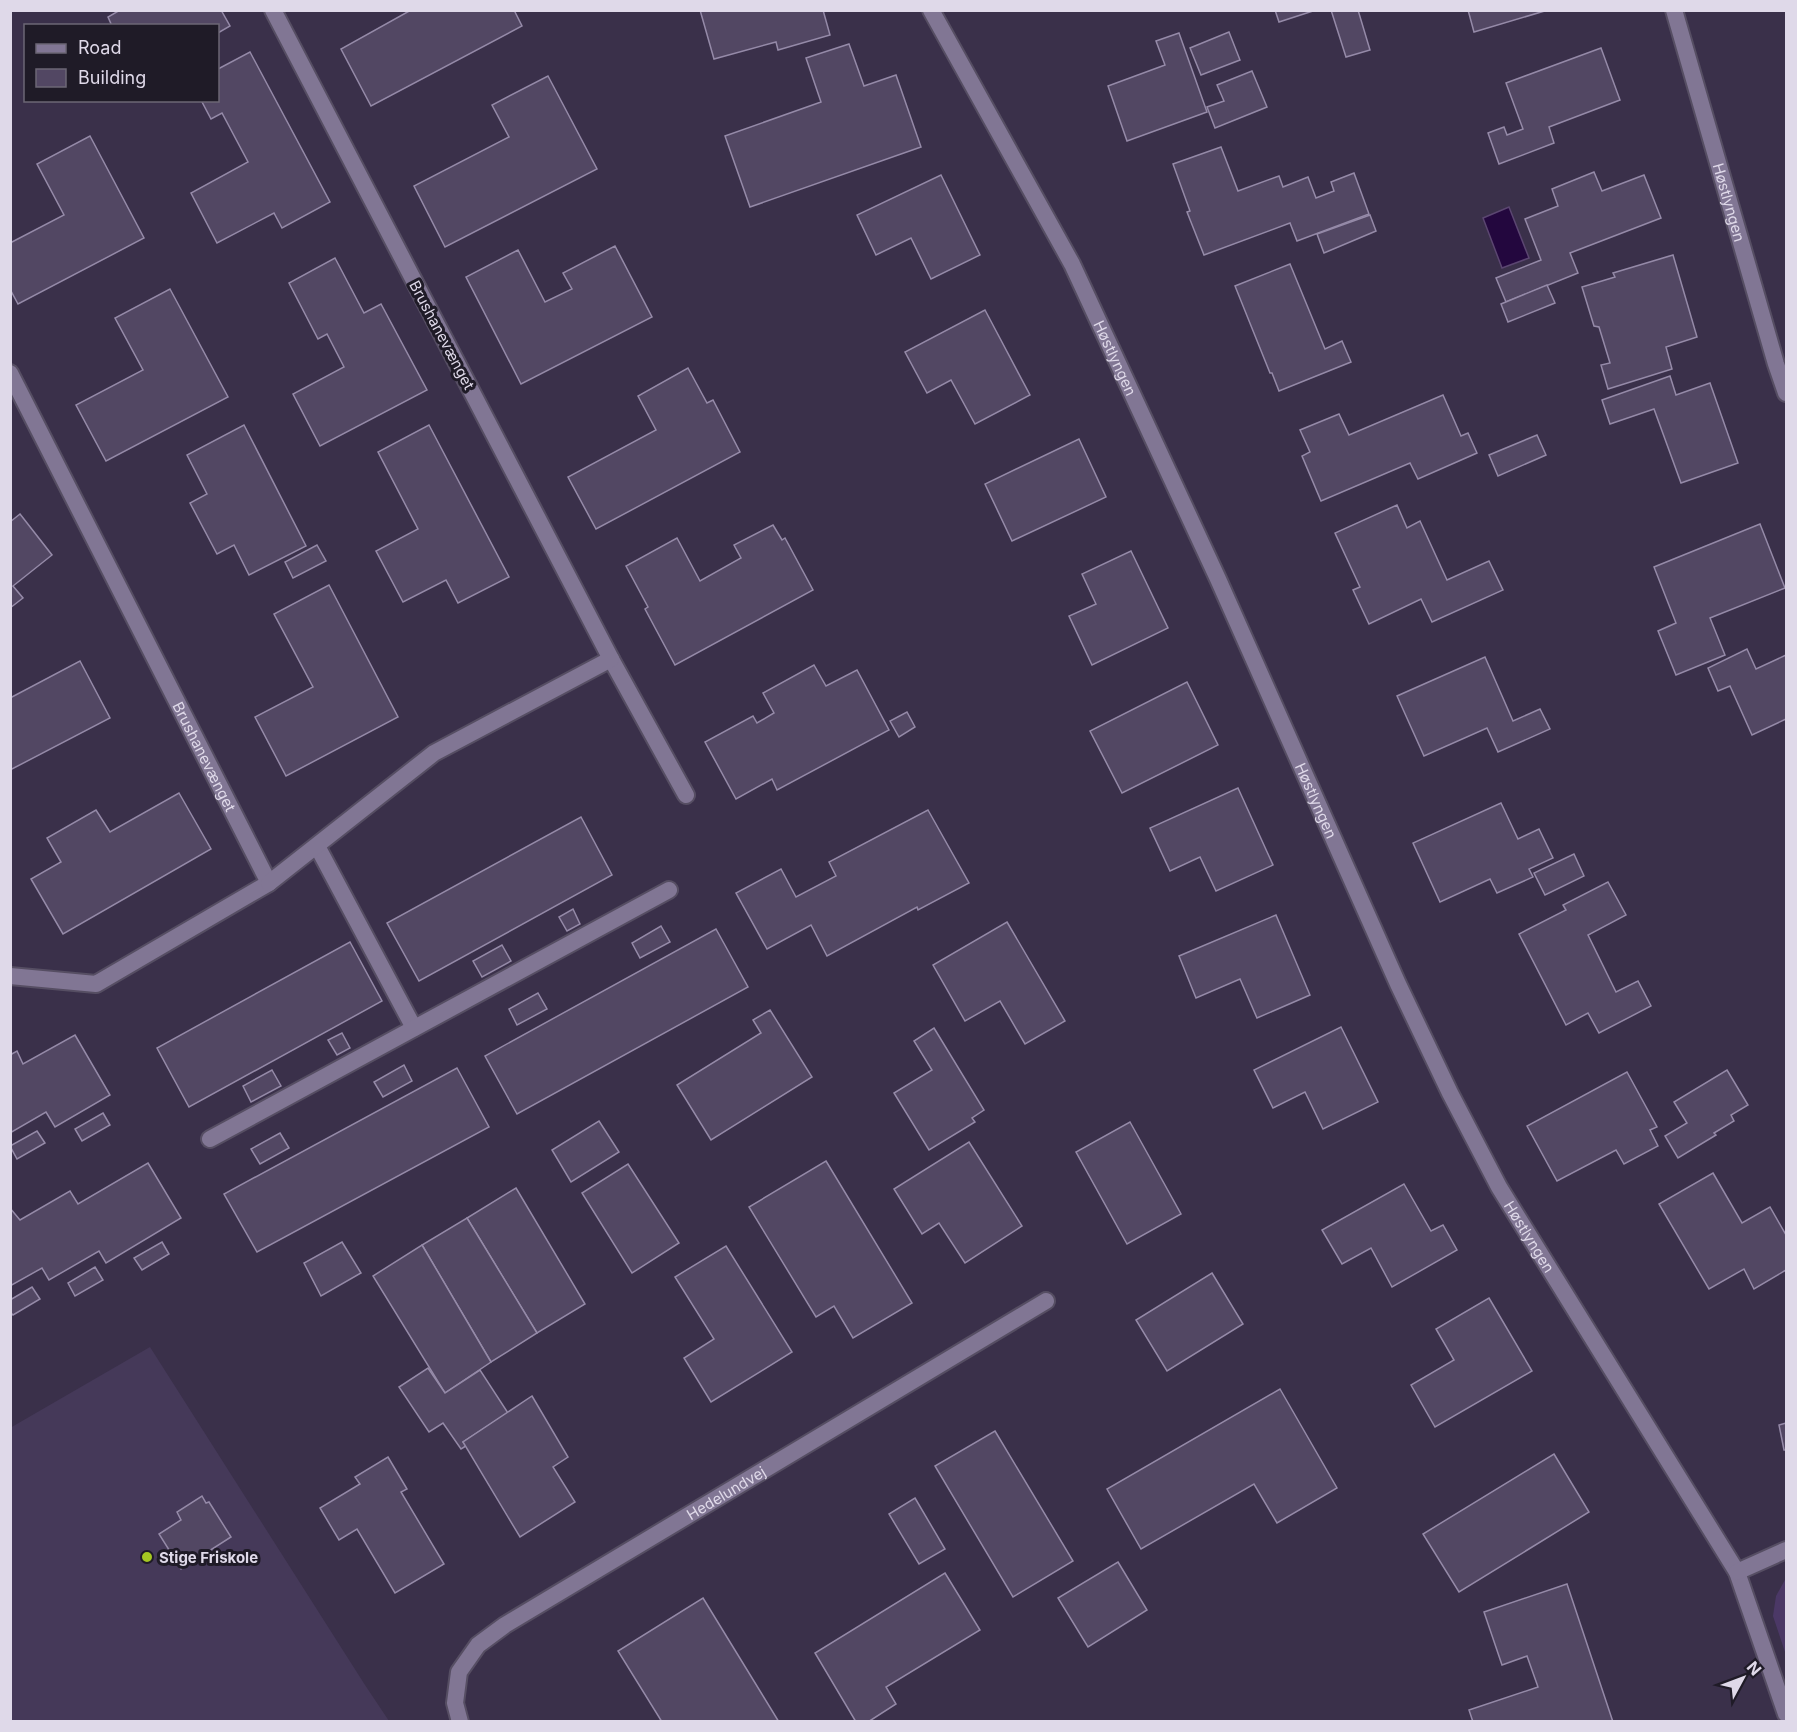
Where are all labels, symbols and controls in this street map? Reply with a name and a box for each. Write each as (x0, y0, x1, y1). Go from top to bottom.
legend (24, 24, 219, 102)
text: Road (78, 37, 121, 58)
text: Building (78, 67, 146, 88)
street label: Høstlyngen (1709, 161, 1750, 244)
street label: Brushanevænget (405, 277, 479, 393)
street label: Høstlyngen (1090, 317, 1141, 399)
street label: Brushanevænget (169, 698, 241, 815)
street label: Høstlyngen (1291, 760, 1342, 841)
street label: Høstlyngen (1500, 1197, 1559, 1276)
street label: Hedelundvej (683, 1462, 769, 1524)
place label: Stige Friskole (159, 1548, 258, 1567)
marker: Stige Friskole (140, 1550, 154, 1564)
north arrow (1713, 1648, 1773, 1708)
text: N (1743, 1657, 1766, 1679)

